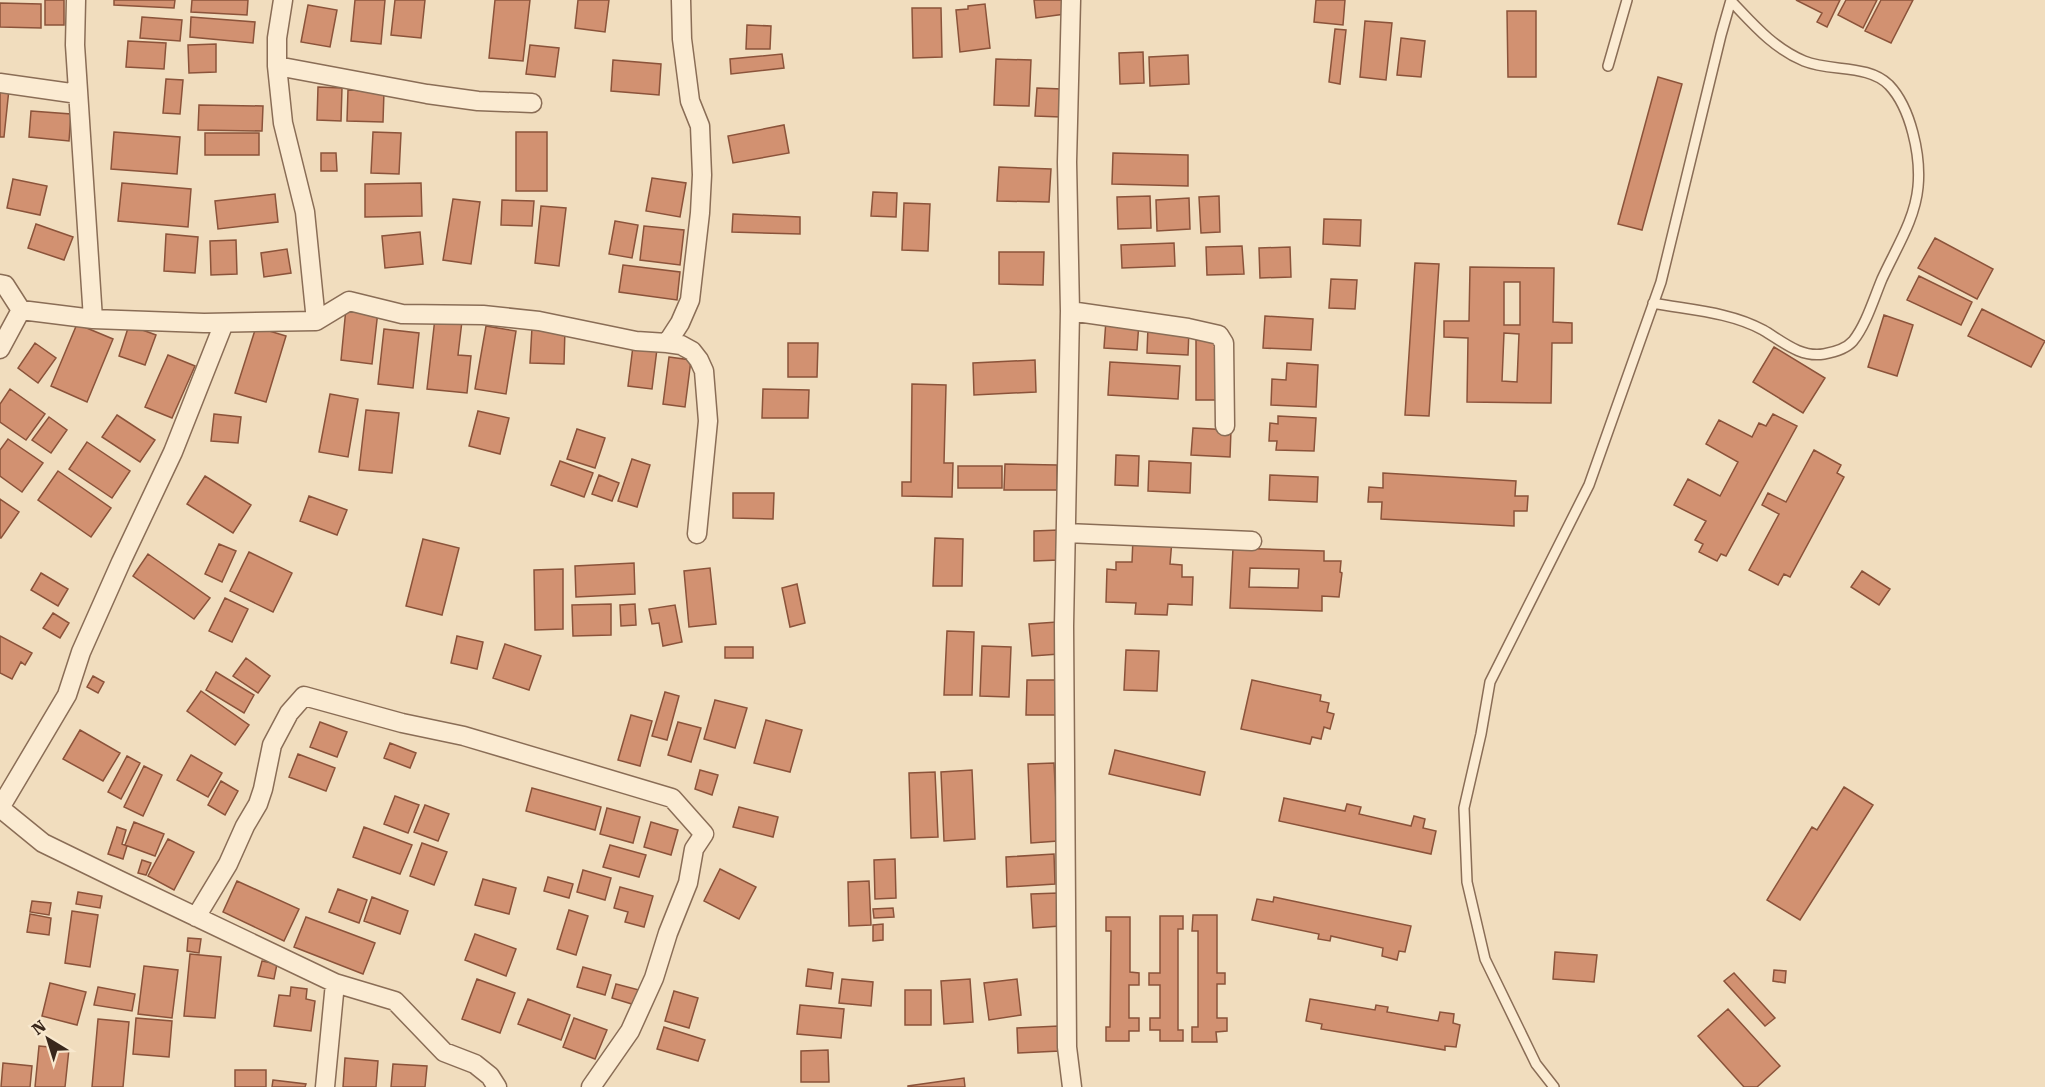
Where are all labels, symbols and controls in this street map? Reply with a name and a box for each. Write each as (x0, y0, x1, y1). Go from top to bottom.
north arrow (18, 1009, 78, 1069)
text: N (28, 1016, 50, 1039)

